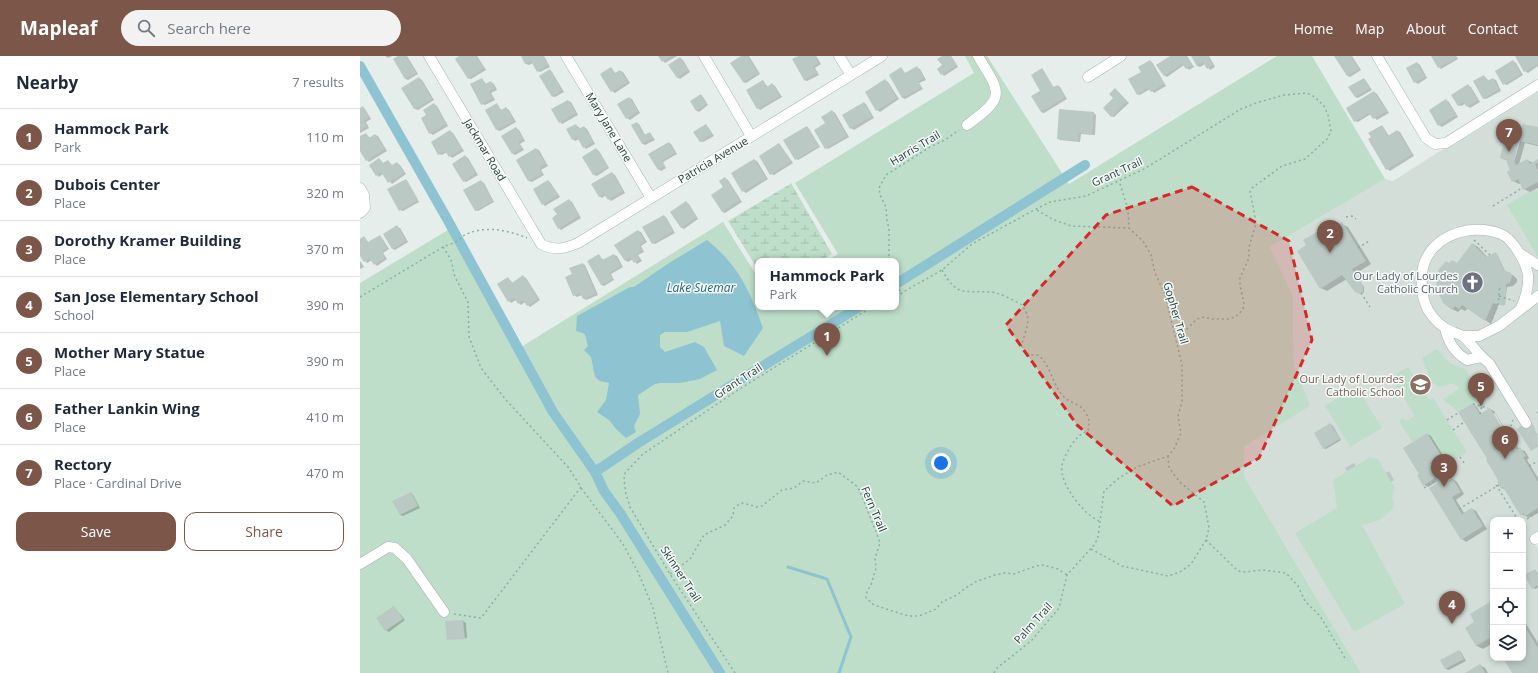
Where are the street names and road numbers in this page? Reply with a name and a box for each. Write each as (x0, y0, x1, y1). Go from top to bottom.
street label: Mary Jane Lane (583, 89, 636, 164)
street label: Jackmar Road (460, 115, 510, 184)
street label: Harris Trail (887, 127, 943, 169)
street label: Patricia Avenue (675, 133, 751, 186)
street label: Grant Trail (1089, 153, 1145, 190)
street label: Gopher Trail (1160, 280, 1192, 346)
street label: Grant Trail (711, 359, 765, 402)
street label: Fern Trail (858, 484, 891, 534)
street label: Skinner Trail (658, 543, 705, 605)
street label: Palm Trail (1010, 599, 1055, 647)

